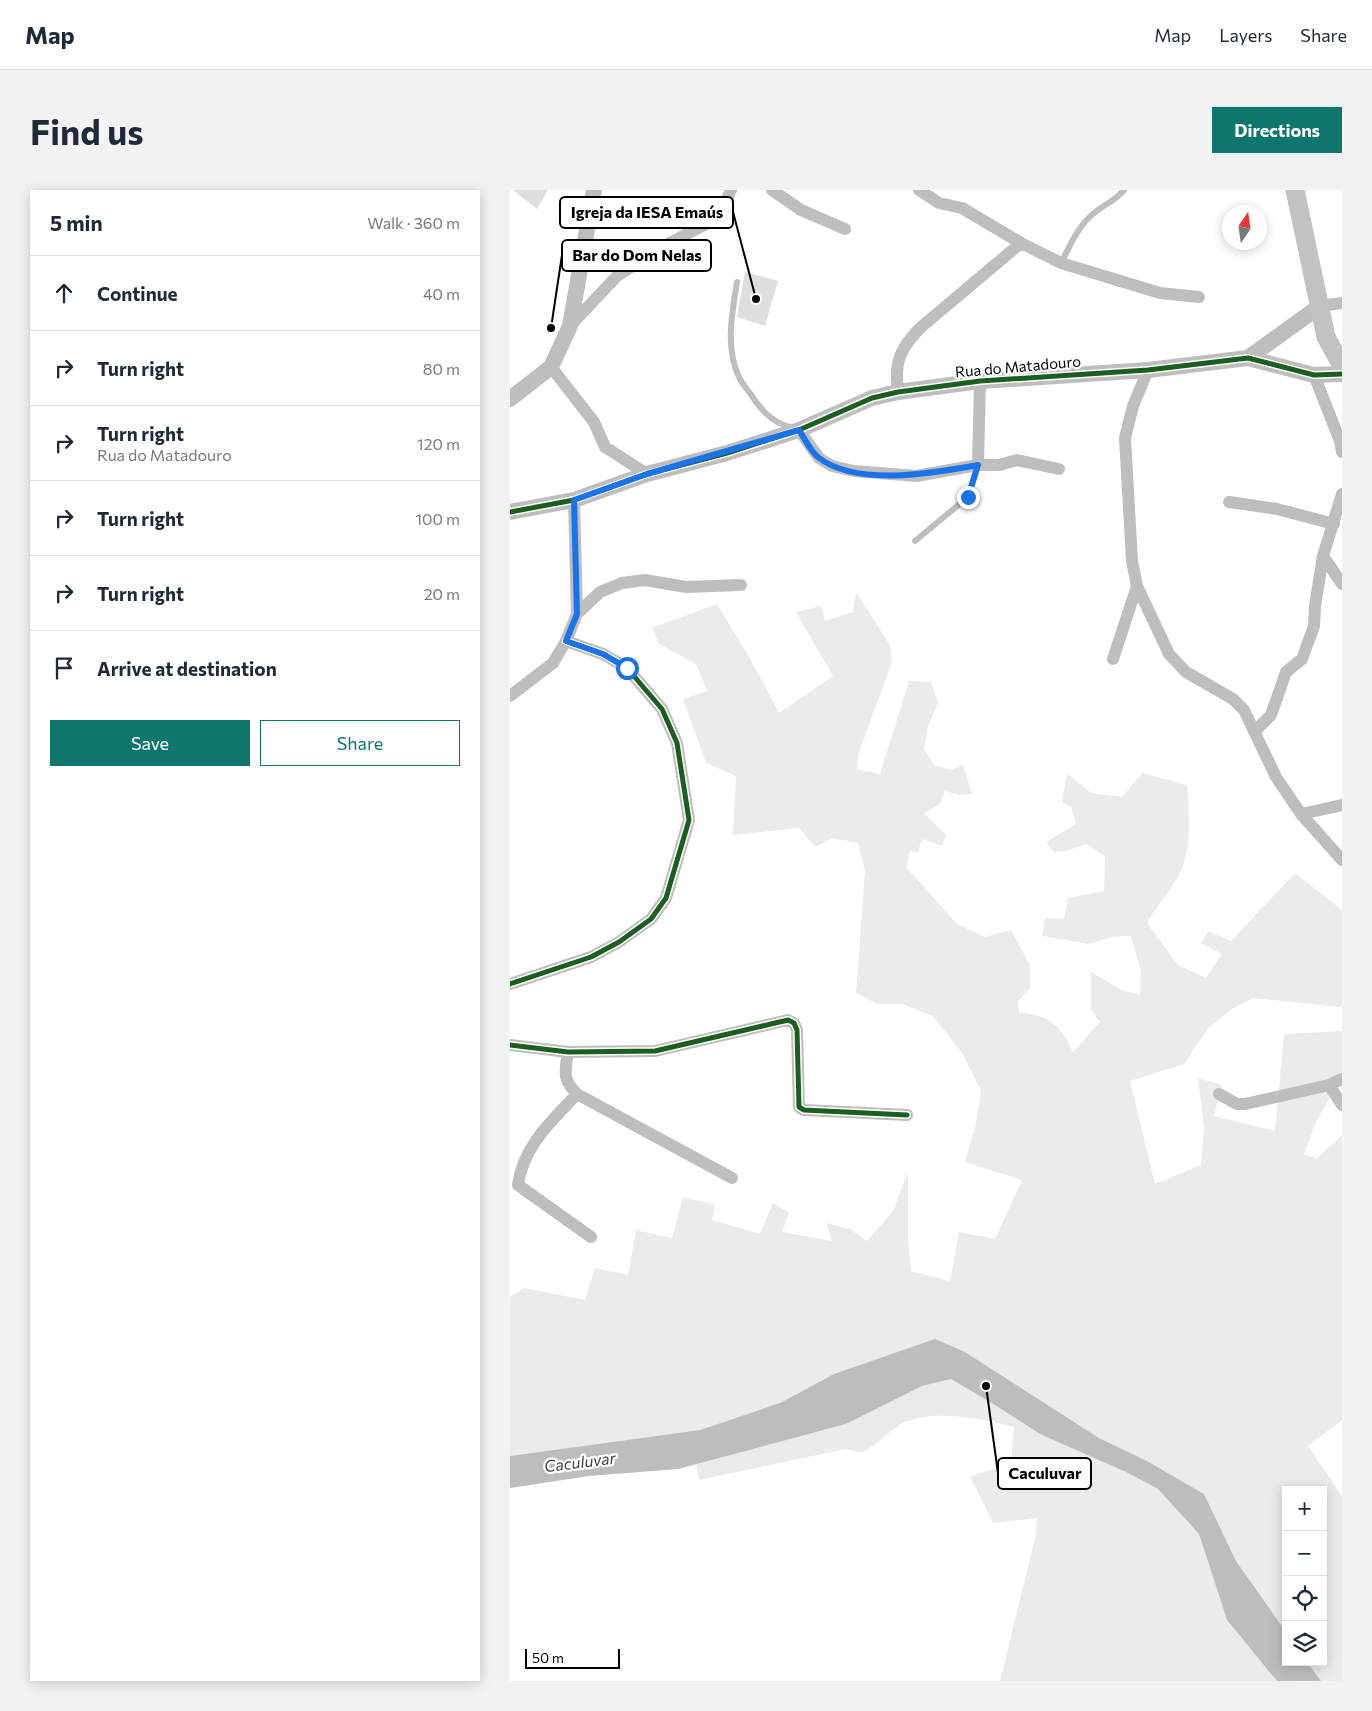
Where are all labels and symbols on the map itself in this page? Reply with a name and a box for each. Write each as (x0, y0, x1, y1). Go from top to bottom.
callout: Igreja da IESA Emaús (560, 197, 733, 228)
text: Igreja da IESA Emaús (571, 202, 723, 221)
north arrow (1222, 205, 1267, 250)
callout: Bar do Dom Nelas (562, 240, 711, 271)
text: Bar do Dom Nelas (572, 245, 702, 264)
street label: Rua do Matadouro (954, 352, 1082, 380)
route end (957, 486, 980, 509)
route start (616, 657, 639, 680)
water label: Caculuvar (543, 1448, 617, 1475)
callout: Caculuvar (998, 1458, 1091, 1489)
text: Caculuvar (1008, 1463, 1082, 1482)
scale bar (525, 1646, 620, 1669)

